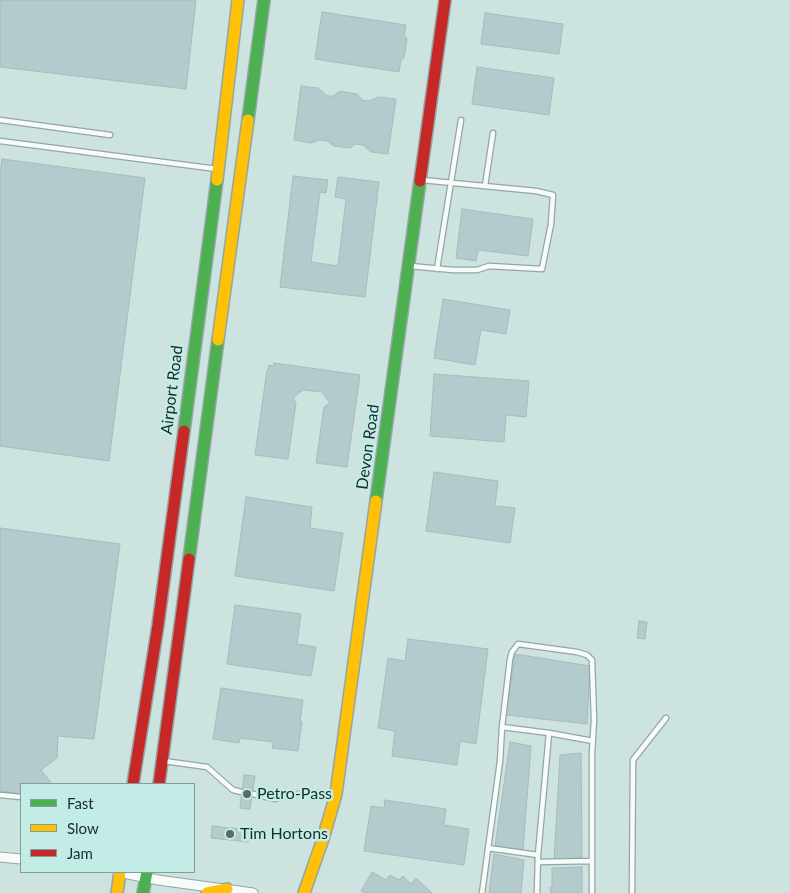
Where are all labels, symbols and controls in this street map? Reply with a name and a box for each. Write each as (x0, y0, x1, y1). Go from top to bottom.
street label: Airport Road (157, 344, 187, 436)
street label: Devon Road (353, 403, 383, 491)
legend (20, 783, 195, 873)
place label: Petro-Pass (257, 784, 332, 804)
marker: Petro-Pass (241, 788, 253, 800)
text: Fast (67, 794, 94, 812)
text: Slow (67, 819, 99, 837)
place label: Tim Hortons (240, 824, 328, 844)
marker: Tim Hortons (224, 828, 236, 840)
text: Jam (67, 844, 93, 862)

